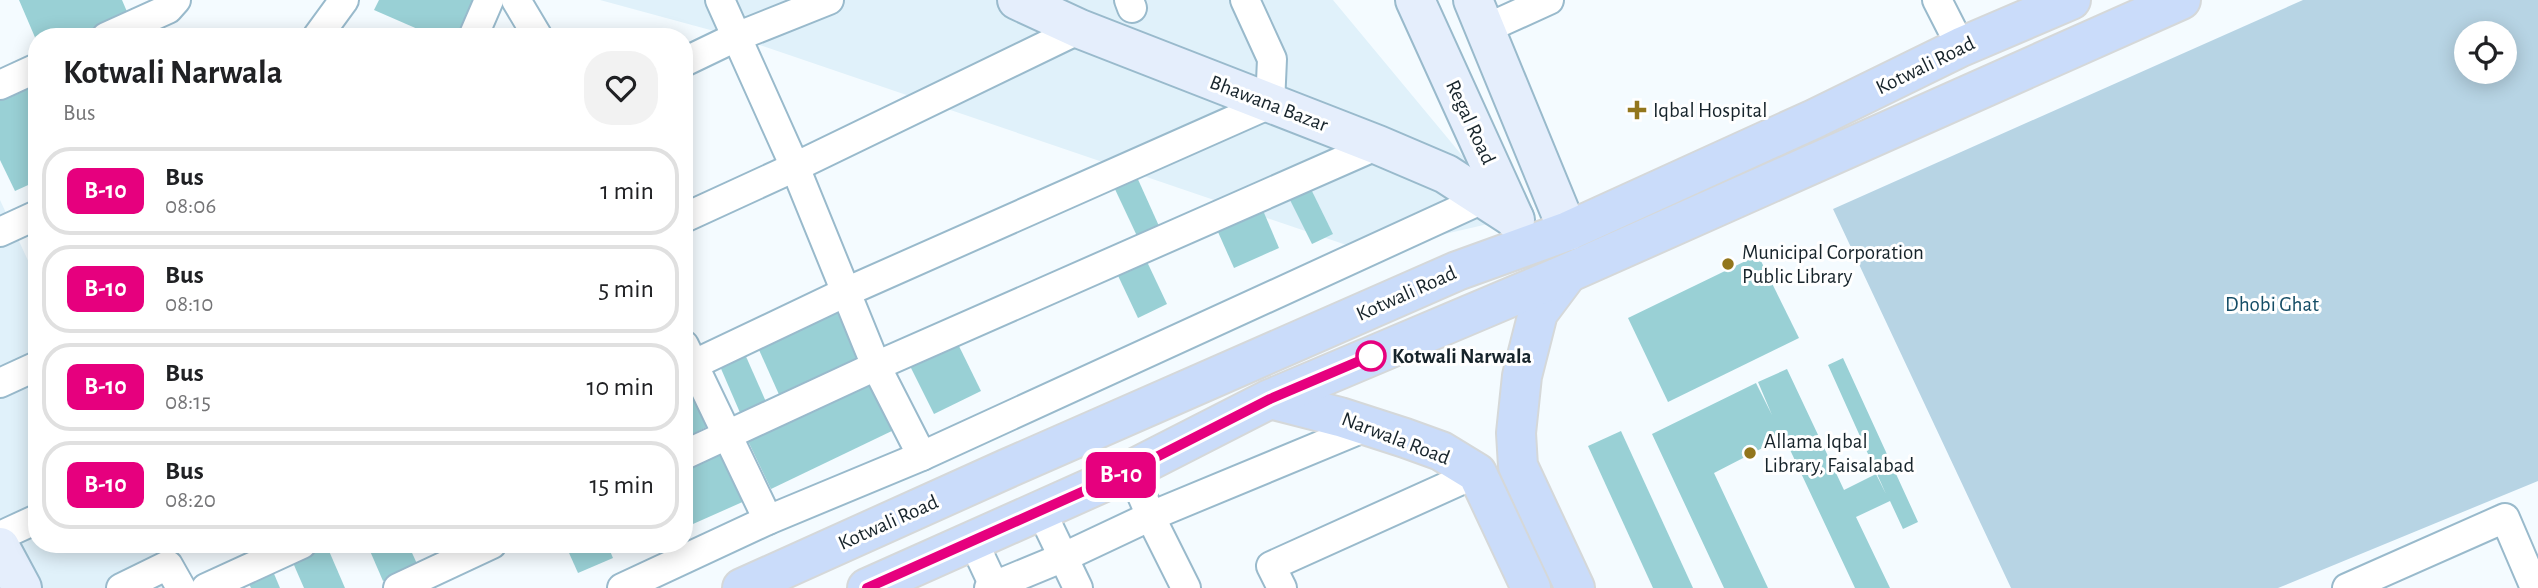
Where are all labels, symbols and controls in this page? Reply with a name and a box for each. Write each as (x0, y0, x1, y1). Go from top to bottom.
map controls (2454, 21, 2517, 84)
button: locate (2454, 21, 2517, 84)
street label: Kotwali Road (1873, 32, 1978, 98)
button: heart (584, 51, 658, 125)
text: Kotwali Narwala (63, 57, 283, 90)
street label: Bhawana Bazar (1207, 71, 1331, 136)
street label: Regal Road (1442, 77, 1499, 168)
marker: Iqbal Hospital (1627, 100, 1647, 120)
place label: Iqbal Hospital (1653, 100, 1767, 121)
text: Bus (63, 102, 96, 125)
text: Bus (165, 164, 204, 190)
text: 1 min (600, 178, 654, 204)
text: B-10 (84, 179, 127, 203)
text: 08:06 (165, 195, 216, 218)
place label: Municipal Corporation Public Library (1742, 242, 1924, 287)
marker: Municipal Corporation Public Library (1720, 256, 1736, 272)
text: Bus (165, 262, 204, 288)
street label: Kotwali Road (1353, 262, 1459, 325)
text: 5 min (598, 276, 654, 302)
text: B-10 (84, 277, 127, 301)
text: 08:10 (165, 293, 213, 316)
park label: Dhobi Ghat (2225, 294, 2319, 315)
marker: Kotwali Narwala (1356, 341, 1386, 371)
place label: Kotwali Narwala (1392, 346, 1532, 367)
text: Bus (165, 360, 204, 386)
text: 10 min (587, 374, 654, 400)
text: B-10 (84, 375, 127, 399)
text: 08:15 (165, 391, 211, 414)
street label: Narwala Road (1339, 408, 1453, 469)
place label: Allama Iqbal Library, Faisalabad (1764, 431, 1914, 476)
marker: Allama Iqbal Library, Faisalabad (1742, 445, 1758, 461)
line badge: B-10 (1072, 452, 1170, 498)
text: Bus (165, 458, 204, 484)
text: B-10 (1100, 463, 1142, 487)
text: 15 min (589, 472, 654, 498)
text: B-10 (84, 473, 127, 497)
text: 08:20 (165, 489, 216, 512)
street label: Kotwali Road (835, 491, 941, 554)

